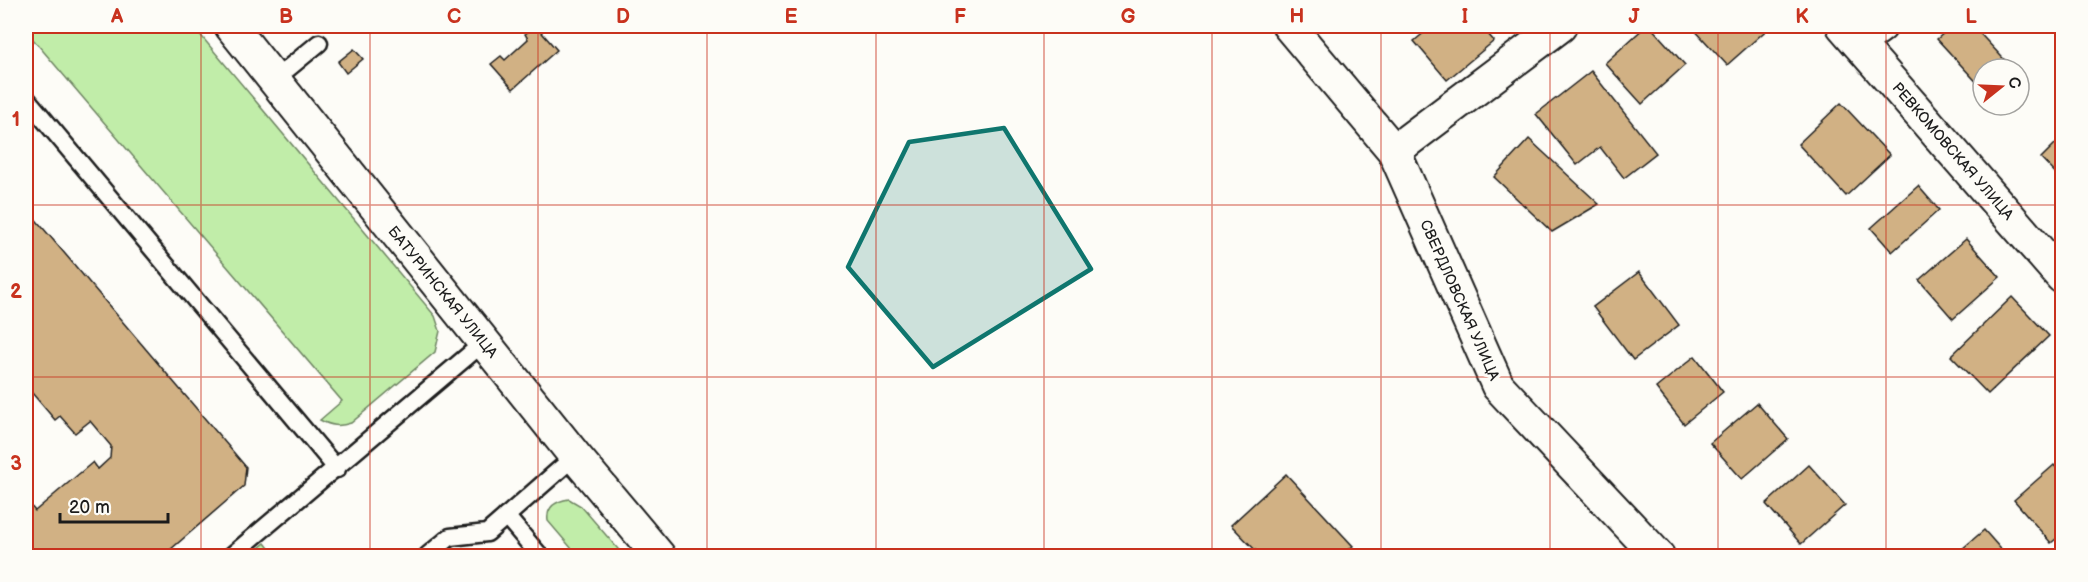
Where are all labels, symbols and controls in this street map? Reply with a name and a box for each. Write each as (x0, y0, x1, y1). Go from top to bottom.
text: A (110, 5, 124, 29)
text: B (279, 5, 293, 29)
text: C (447, 5, 461, 29)
text: D (616, 5, 630, 29)
text: E (785, 5, 798, 29)
text: F (954, 5, 966, 29)
text: G (1121, 5, 1136, 29)
text: H (1290, 5, 1304, 29)
text: I (1462, 5, 1468, 29)
text: J (1629, 5, 1641, 29)
text: K (1795, 5, 1809, 29)
text: L (1965, 5, 1977, 29)
north arrow (1971, 57, 2031, 117)
street label: РЕВКОМОВСКАЯ УЛИЦА (1888, 79, 2018, 223)
text: 1 (12, 108, 20, 132)
street label: СВЕРДЛОВСКАЯ УЛИЦА (1416, 217, 1504, 384)
street label: БАТУРИНСКАЯ УЛИЦА (384, 223, 502, 363)
text: 2 (10, 280, 22, 304)
text: 3 (10, 452, 22, 476)
scale bar (60, 486, 168, 524)
text: 20 m (69, 497, 110, 518)

